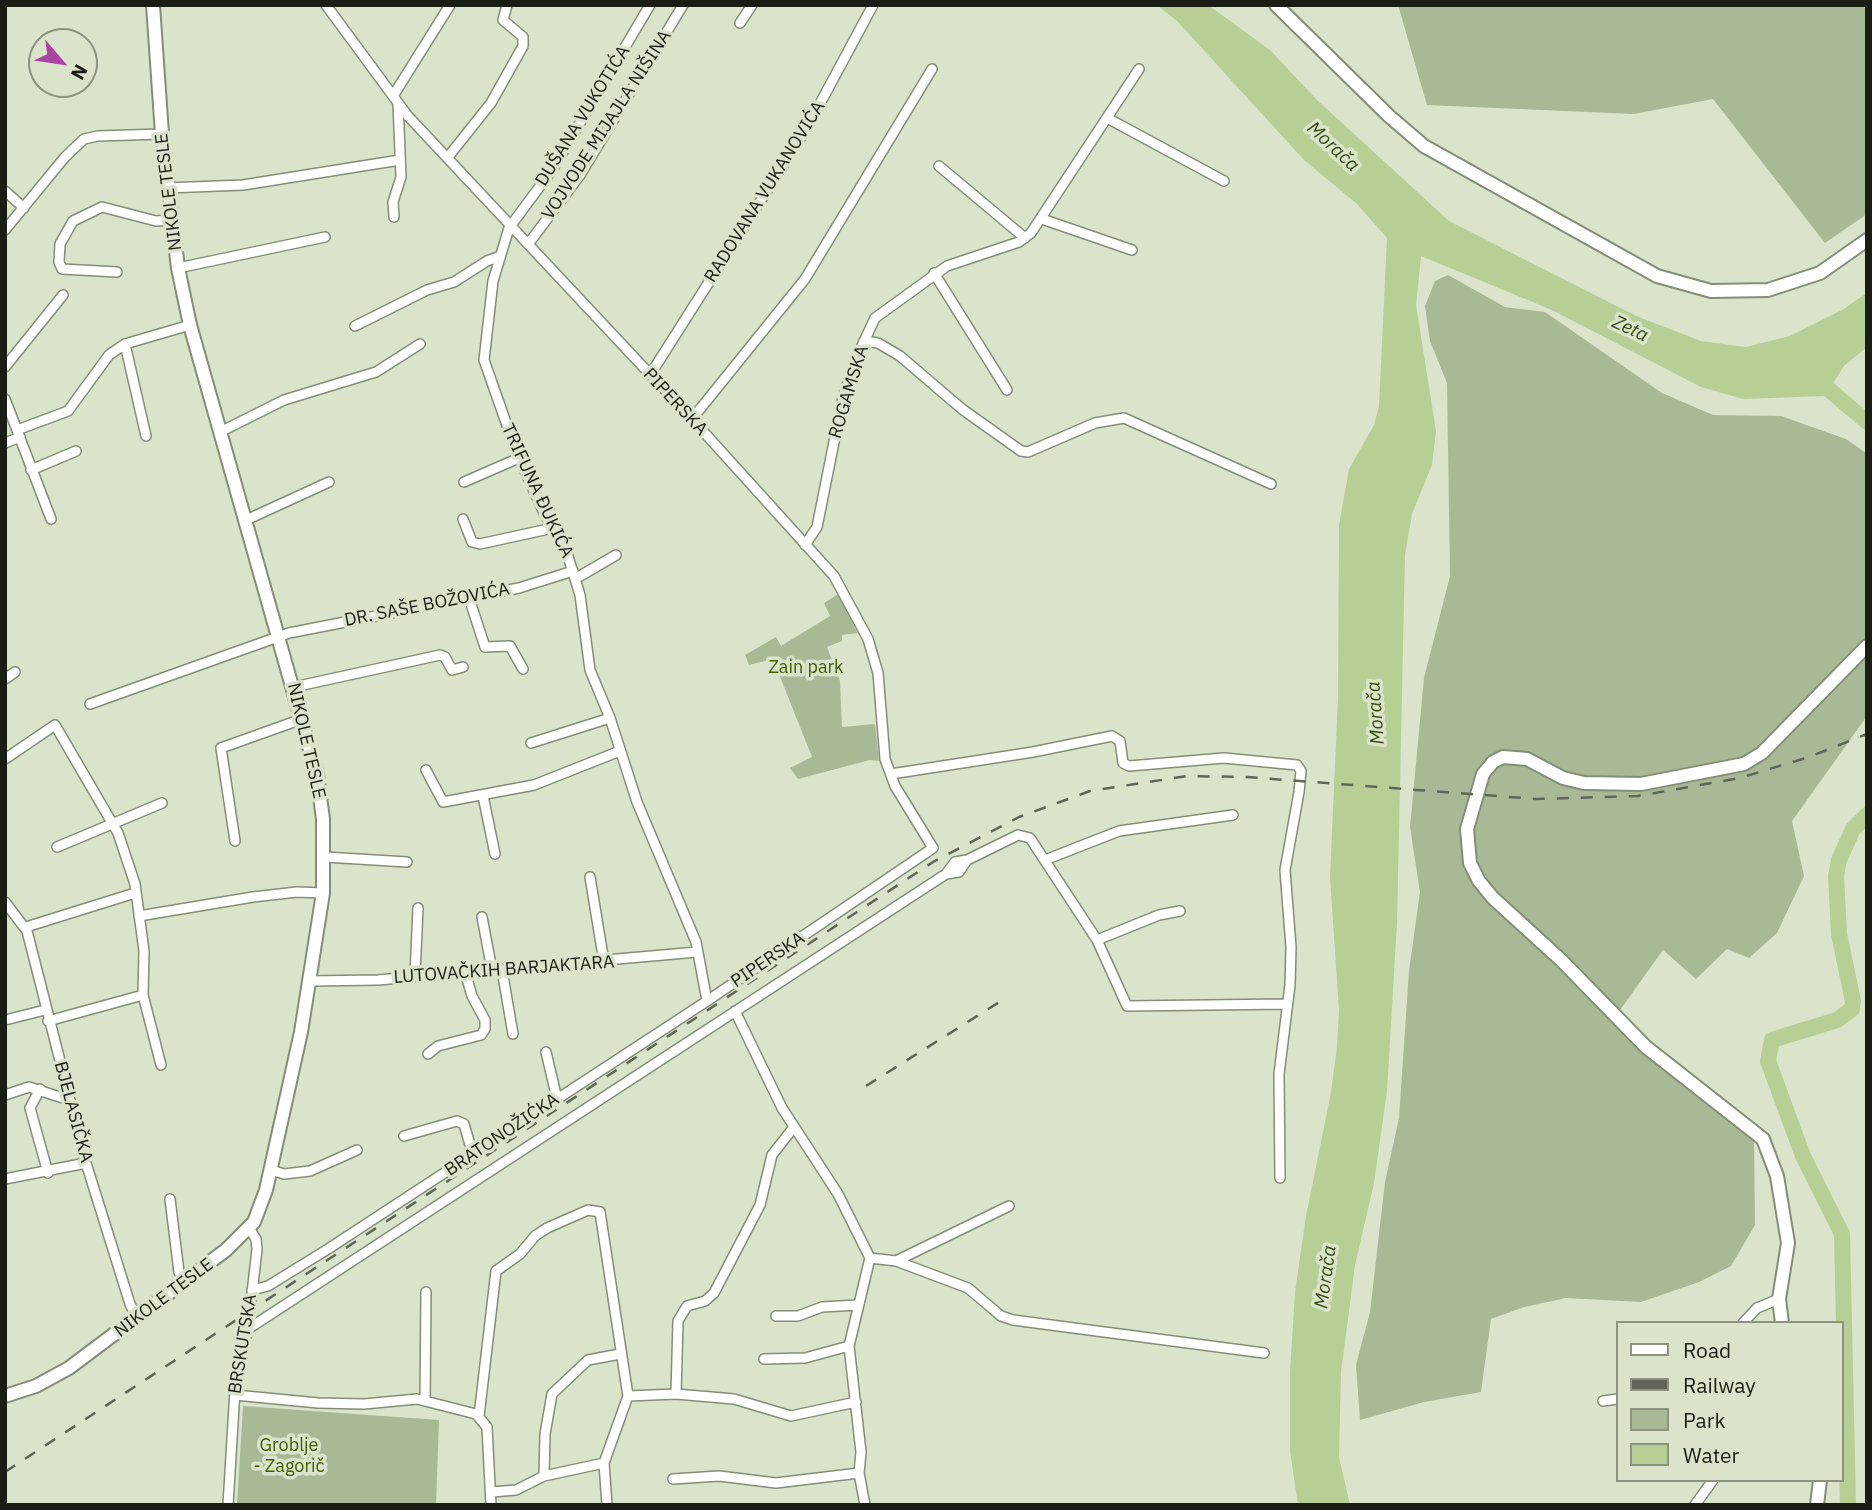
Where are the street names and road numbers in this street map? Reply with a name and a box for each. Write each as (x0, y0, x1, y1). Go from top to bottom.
street label: VOJVODE MIJAJLA NIŠINA (538, 26, 676, 224)
street label: DUŠANA VUKOTIĆA (531, 42, 635, 190)
street label: RADOVANA VUKANOVIĆA (700, 97, 830, 287)
street label: NIKOLE TESLE (151, 132, 187, 252)
street label: ROGAMSKA (825, 343, 873, 441)
street label: PIPERSKA (638, 364, 712, 440)
street label: TRIFUNA ĐUKIĆA (496, 421, 578, 561)
street label: DR. SAŠE BOŽOVIĆA (343, 578, 511, 632)
street label: NIKOLE TESLE (282, 681, 330, 801)
street label: PIPERSKA (727, 927, 809, 993)
street label: LUTOVAČKIH BARJAKTARA (393, 952, 615, 988)
street label: BJELASIČKA (49, 1059, 97, 1165)
street label: BRATONOŽIĆKA (441, 1089, 563, 1181)
street label: NIKOLE TESLE (110, 1254, 218, 1342)
street label: BRSKUTSKA (224, 1293, 262, 1395)

